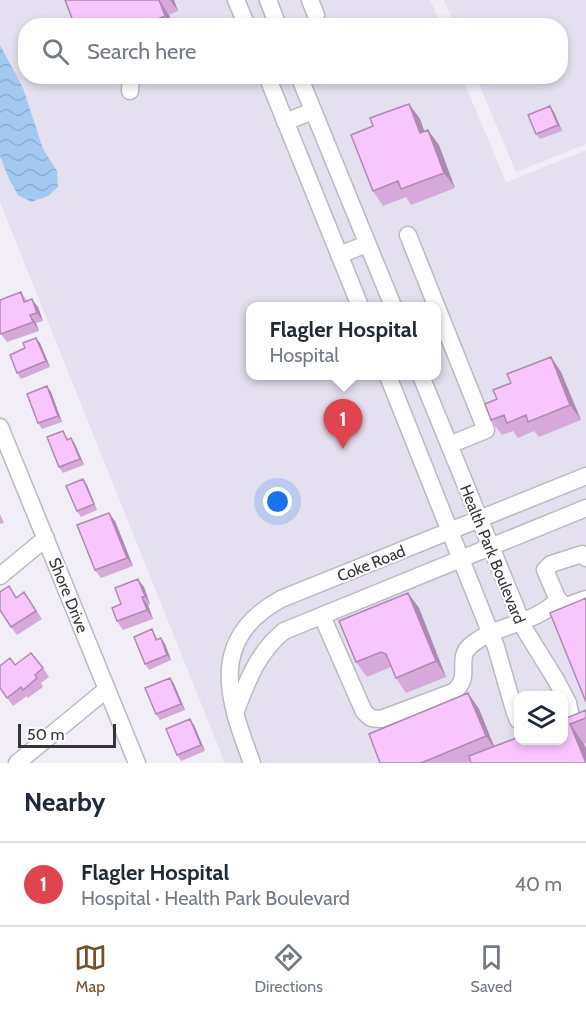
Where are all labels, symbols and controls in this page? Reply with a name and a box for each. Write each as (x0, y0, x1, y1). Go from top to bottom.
search box (18, 18, 568, 84)
icon: search (39, 35, 72, 68)
text: Search here (87, 38, 196, 65)
popup (246, 302, 441, 380)
text: Flagler Hospital (269, 316, 418, 343)
text: Hospital (269, 343, 339, 367)
pin: 1 (324, 400, 362, 449)
street label: Health Park Boulevard (456, 482, 529, 627)
your location (263, 487, 292, 516)
street label: Coke Road (334, 541, 408, 586)
street label: Shore Drive (45, 555, 92, 635)
map controls (514, 691, 568, 745)
button: layers (514, 691, 568, 745)
scale bar (18, 721, 116, 748)
text: 50 m (27, 725, 64, 744)
text: Nearby (24, 786, 105, 818)
text: Flagler Hospital (81, 859, 229, 886)
text: 1 (40, 872, 47, 896)
text: 40 m (514, 872, 562, 896)
text: Hospital · Health Park Boulevard (81, 886, 350, 910)
tab: Map (74, 941, 107, 996)
tab: Directions (255, 941, 323, 996)
tab: Saved (471, 941, 512, 996)

